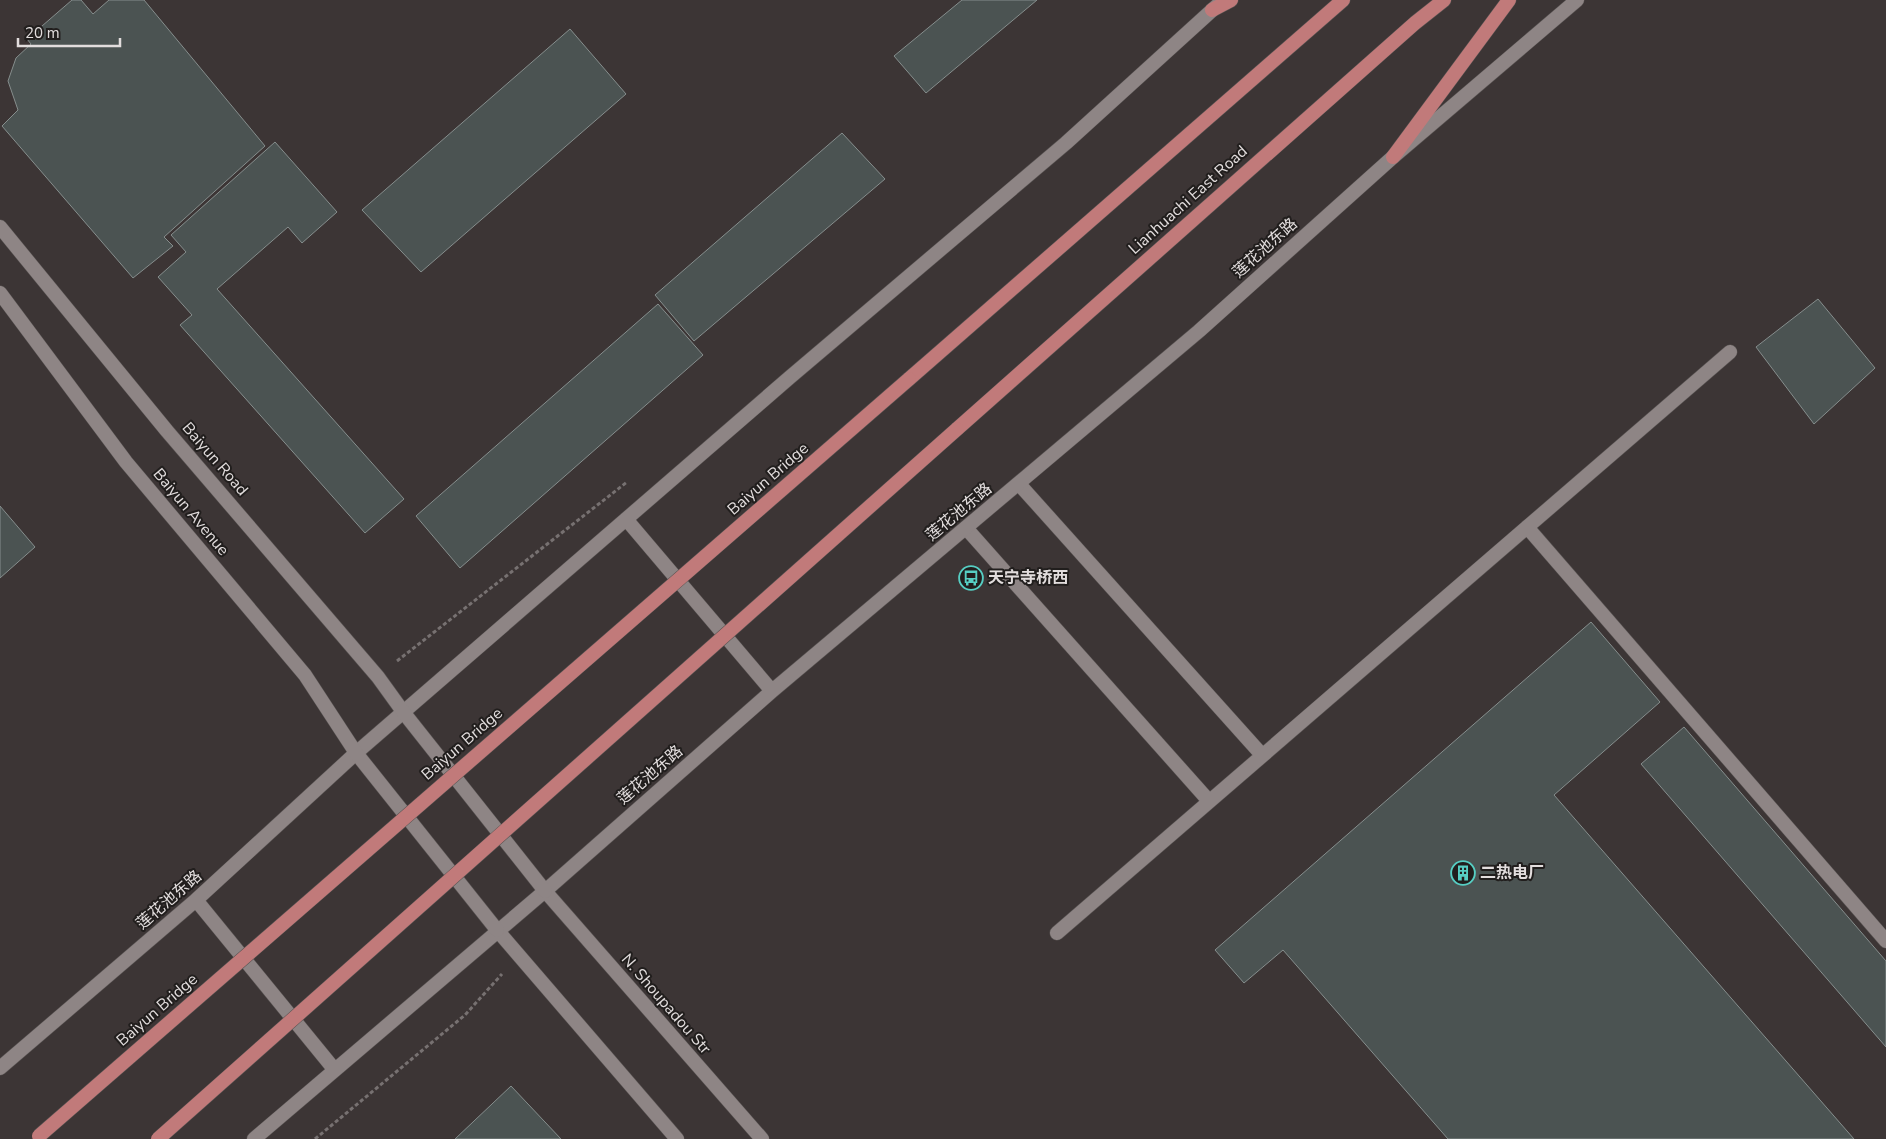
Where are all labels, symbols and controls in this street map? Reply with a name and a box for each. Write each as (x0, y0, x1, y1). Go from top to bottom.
scale bar (18, 15, 120, 47)
text: 20 m (25, 23, 60, 43)
street label: Lianhuachi East Road (1124, 141, 1252, 259)
street label: 莲花池东路 (1228, 213, 1302, 283)
street label: Baiyun Road (177, 418, 253, 500)
street label: Baiyun Bridge (723, 438, 813, 520)
street label: Baiyun Avenue (148, 464, 234, 560)
street label: 莲花池东路 (921, 478, 997, 546)
bus stop icon: 天宁寺桥西 (958, 565, 984, 591)
place label: 天宁寺桥西 (988, 567, 1068, 589)
street label: Baiyun Bridge (417, 703, 507, 785)
street label: 莲花池东路 (613, 740, 687, 810)
building icon: 二热电厂 (1450, 860, 1476, 886)
place label: 二热电厂 (1480, 862, 1544, 884)
street label: 莲花池东路 (132, 865, 206, 935)
street label: N. Shoupadou Str (616, 949, 716, 1059)
street label: Baiyun Bridge (112, 969, 202, 1051)

